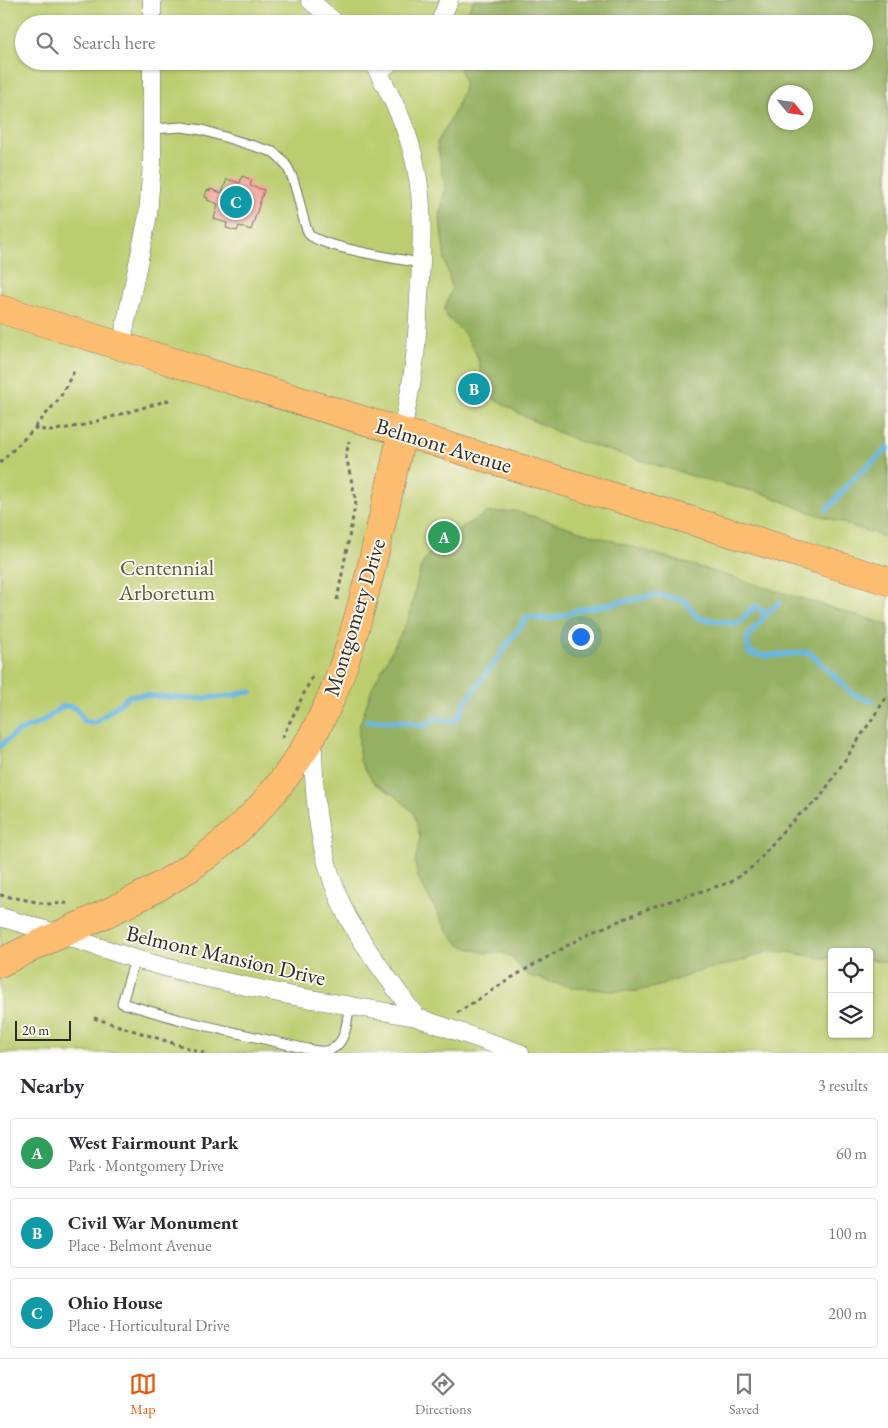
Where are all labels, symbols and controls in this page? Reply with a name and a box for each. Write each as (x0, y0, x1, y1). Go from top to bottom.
search box (15, 15, 873, 70)
icon: search (33, 29, 61, 57)
text: Search here (73, 30, 155, 55)
north arrow (768, 85, 813, 130)
pin: C (220, 183, 252, 221)
pin: B (458, 370, 490, 408)
street label: Belmont Avenue (372, 411, 516, 480)
pin: A (428, 518, 460, 556)
street label: Montgomery Drive (317, 534, 392, 699)
park label: Centennial Arboretum (118, 553, 215, 607)
your location (568, 624, 594, 650)
street label: Belmont Mansion Drive (123, 918, 329, 993)
map controls (828, 948, 873, 1038)
button: locate (828, 948, 873, 993)
button: layers (828, 993, 873, 1038)
scale bar (15, 1018, 71, 1041)
text: 20 m (22, 1021, 49, 1039)
text: Nearby (20, 1072, 84, 1099)
text: 3 results (818, 1075, 868, 1096)
text: West Fairmount Park (68, 1130, 238, 1155)
text: A (31, 1143, 43, 1164)
text: 60 m (836, 1143, 867, 1164)
text: Park · Montgomery Drive (68, 1155, 224, 1176)
text: Civil War Monument (68, 1210, 238, 1235)
text: B (32, 1223, 42, 1244)
text: 100 m (828, 1223, 867, 1244)
text: Place · Belmont Avenue (68, 1235, 212, 1256)
text: Ohio House (68, 1290, 163, 1315)
text: C (31, 1303, 43, 1324)
text: 200 m (828, 1303, 867, 1324)
text: Place · Horticultural Drive (68, 1315, 229, 1336)
tab: Map (129, 1370, 157, 1418)
tab: Directions (415, 1370, 471, 1418)
tab: Saved (729, 1370, 759, 1418)

